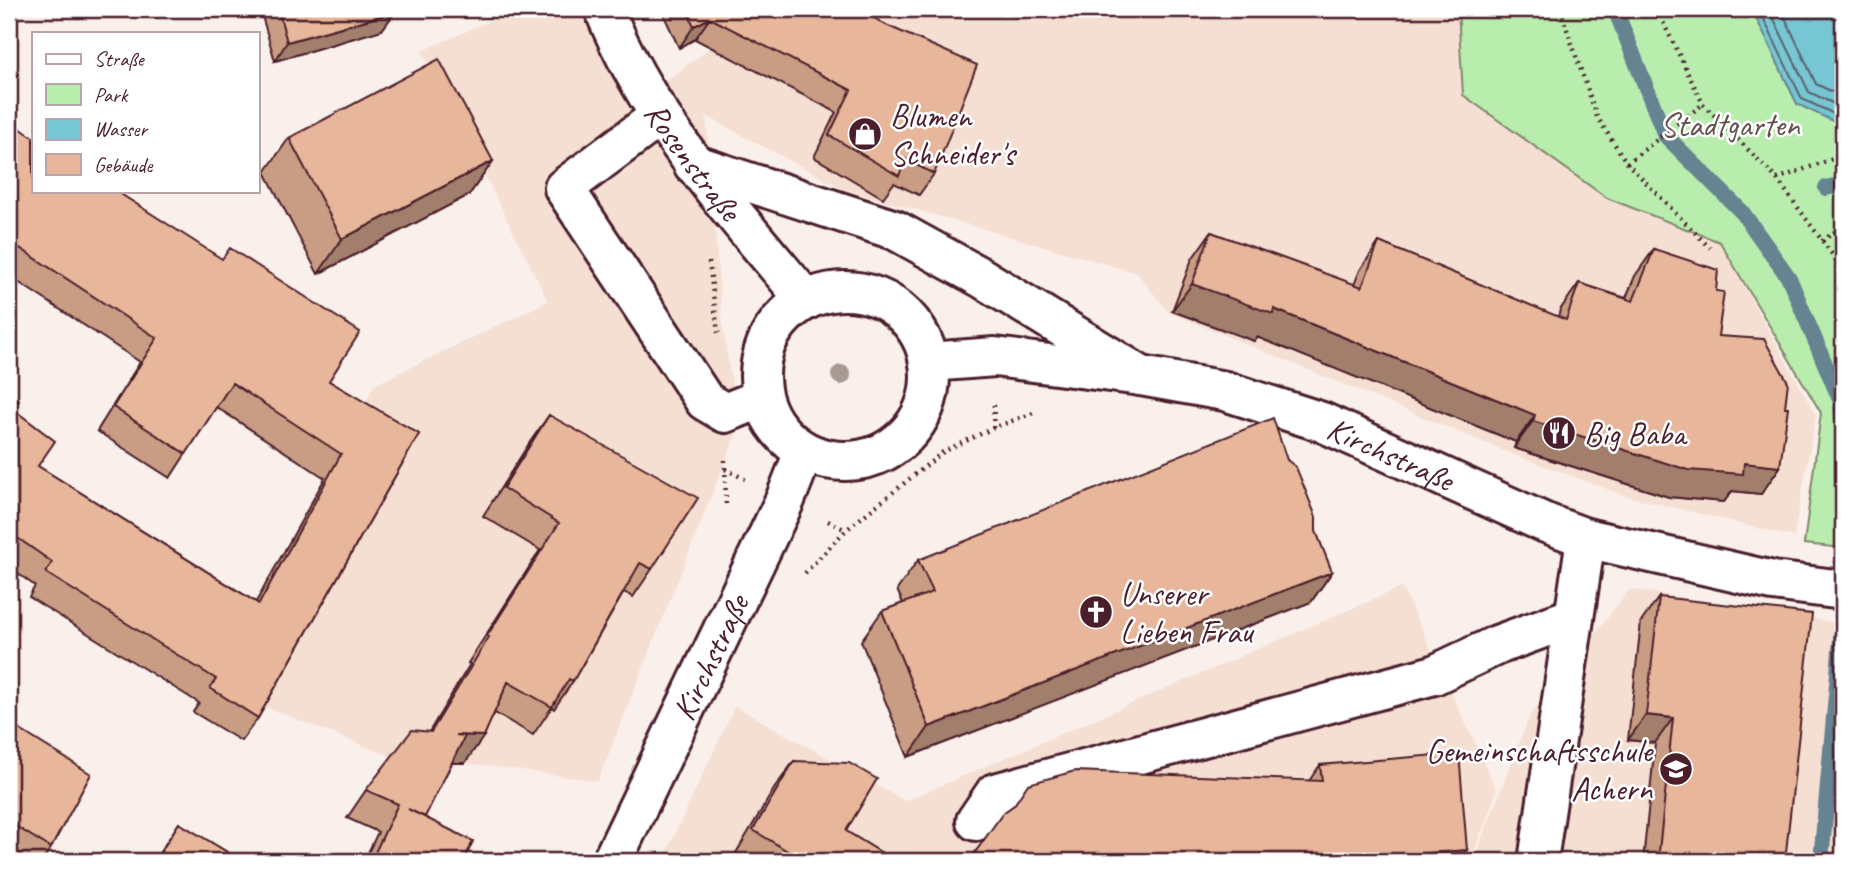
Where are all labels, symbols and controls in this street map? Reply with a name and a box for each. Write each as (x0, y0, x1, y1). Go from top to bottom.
legend (32, 32, 259, 192)
text: Straße (94, 46, 146, 72)
text: Park (94, 82, 129, 108)
street label: Rosenstraße (635, 94, 752, 231)
place label: Blumen Schneider's (890, 95, 1017, 175)
park label: Stadtgarten (1660, 104, 1801, 146)
shop icon: Blumen Schneider's (846, 115, 884, 153)
text: Wasser (94, 116, 148, 142)
text: Gebäude (94, 152, 153, 178)
street label: Kirchstraße (1321, 407, 1462, 502)
place label: Big Baba (1584, 413, 1688, 455)
restaurant icon: Big Baba (1540, 414, 1578, 452)
place label: Unserer Lieben Frau (1120, 573, 1254, 653)
street label: Kirchstraße (663, 586, 759, 727)
church icon: Unserer Lieben Frau (1077, 593, 1115, 631)
place label: Gemeinschaftsschule Achern (1426, 730, 1654, 810)
school or university icon: Gemeinschaftsschule Achern (1657, 750, 1695, 788)

